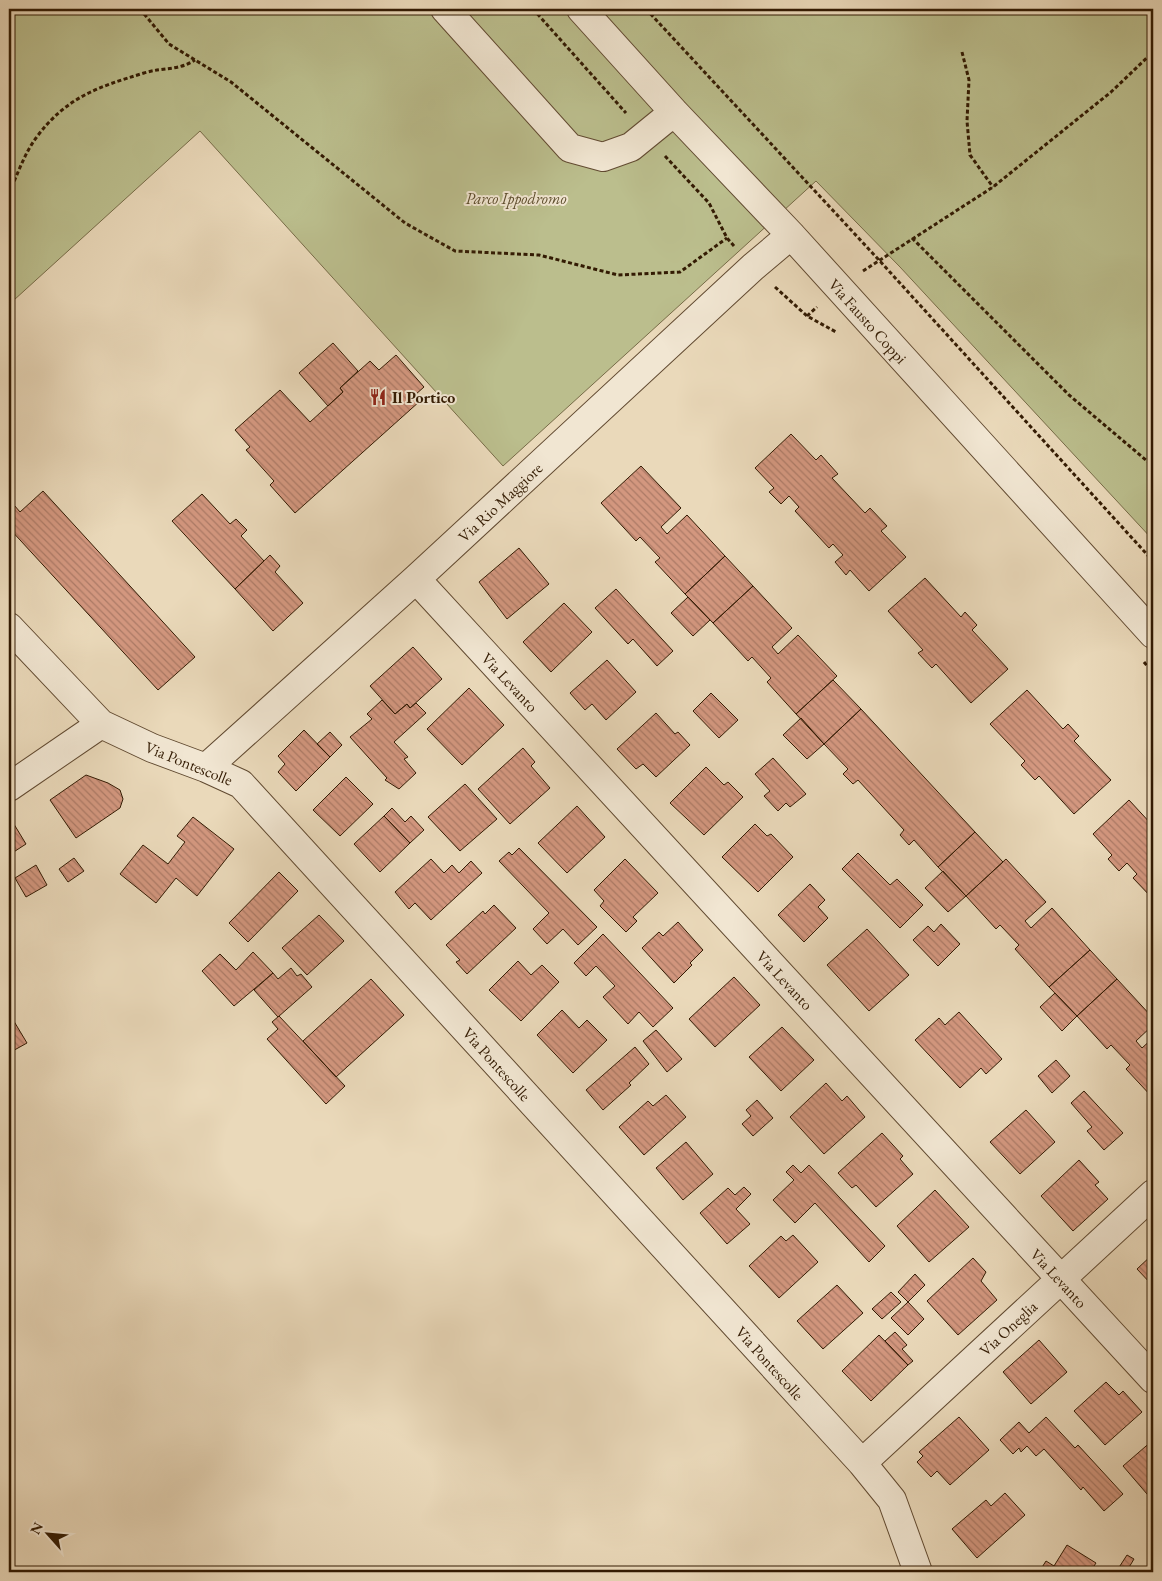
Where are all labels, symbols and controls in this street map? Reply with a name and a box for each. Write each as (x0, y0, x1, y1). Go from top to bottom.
park label: Parco Ippodromo (465, 188, 567, 209)
street label: Via Fausto Coppi (824, 274, 911, 368)
restaurant icon: Il Portico (368, 387, 388, 407)
place label: Il Portico (392, 387, 455, 408)
street label: Via Rio Maggiore (454, 458, 547, 547)
street label: Via Levanto (477, 648, 543, 717)
street label: Via Pontescolle (142, 736, 236, 791)
street label: Via Levanto (752, 946, 818, 1015)
street label: Via Pontescolle (458, 1023, 535, 1106)
street label: Via Levanto (1026, 1244, 1092, 1313)
street label: Via Oneglia (975, 1296, 1042, 1361)
street label: Via Pontescolle (731, 1322, 808, 1405)
north arrow (22, 1508, 72, 1558)
text: N (26, 1518, 47, 1537)

